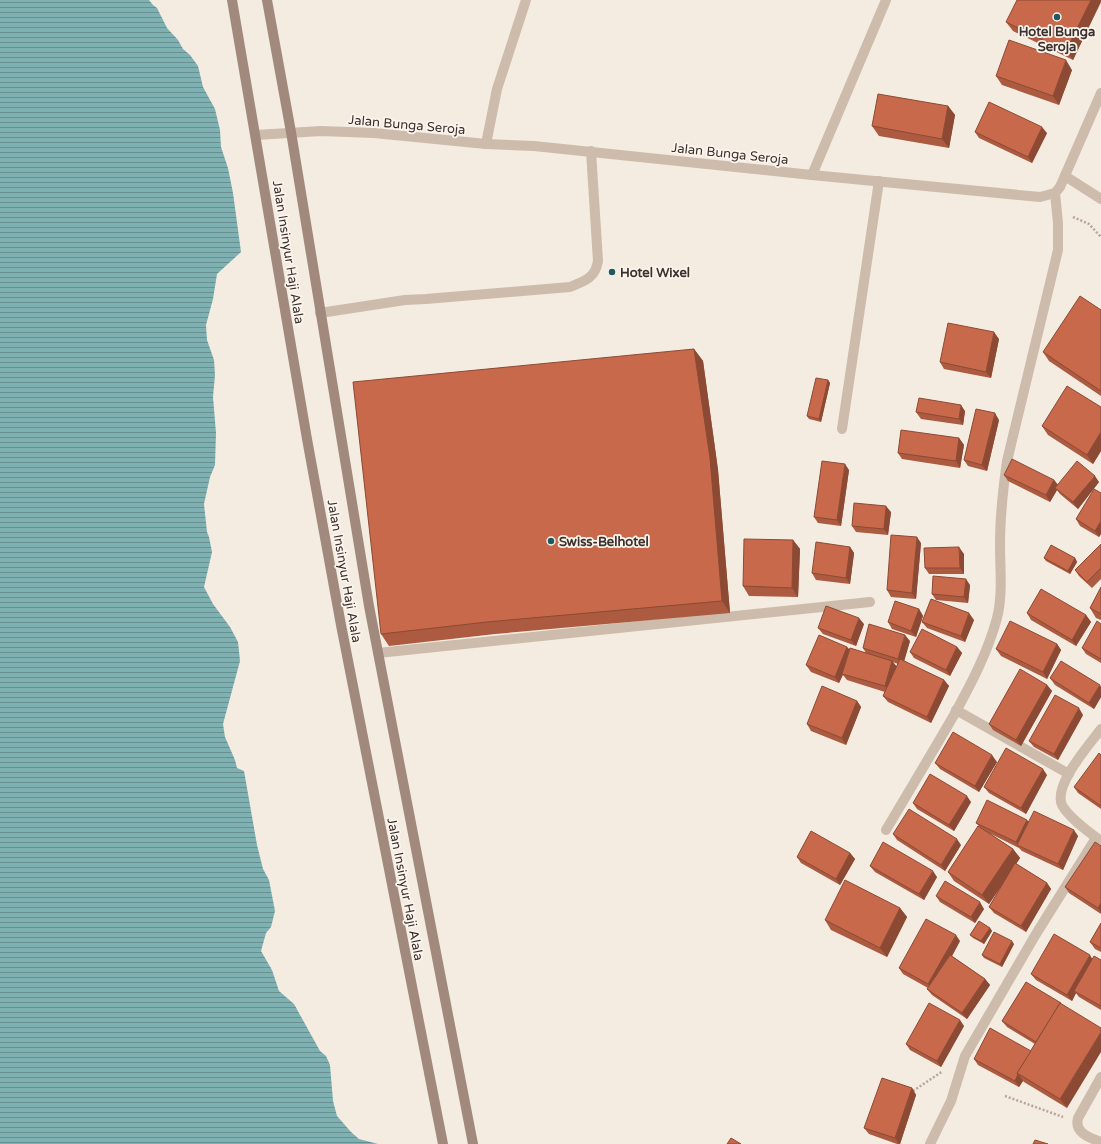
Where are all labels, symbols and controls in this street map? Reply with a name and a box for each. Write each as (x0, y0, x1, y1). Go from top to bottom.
marker: Hotel Bunga Seroja (1052, 12, 1062, 22)
place label: Hotel Bunga Seroja (1019, 24, 1095, 55)
street label: Jalan Bunga Seroja (348, 112, 466, 138)
street label: Jalan Bunga Seroja (671, 140, 789, 168)
street label: Jalan Insinyur Haji Alala (269, 179, 307, 325)
place label: Hotel Wixel (620, 265, 690, 281)
marker: Hotel Wixel (607, 267, 617, 277)
street label: Jalan Insinyur Haji Alala (324, 498, 364, 644)
place label: Swiss-Belhotel (559, 534, 649, 550)
marker: Swiss-Belhotel (546, 536, 556, 546)
street label: Jalan Insinyur Haji Alala (383, 817, 427, 962)

